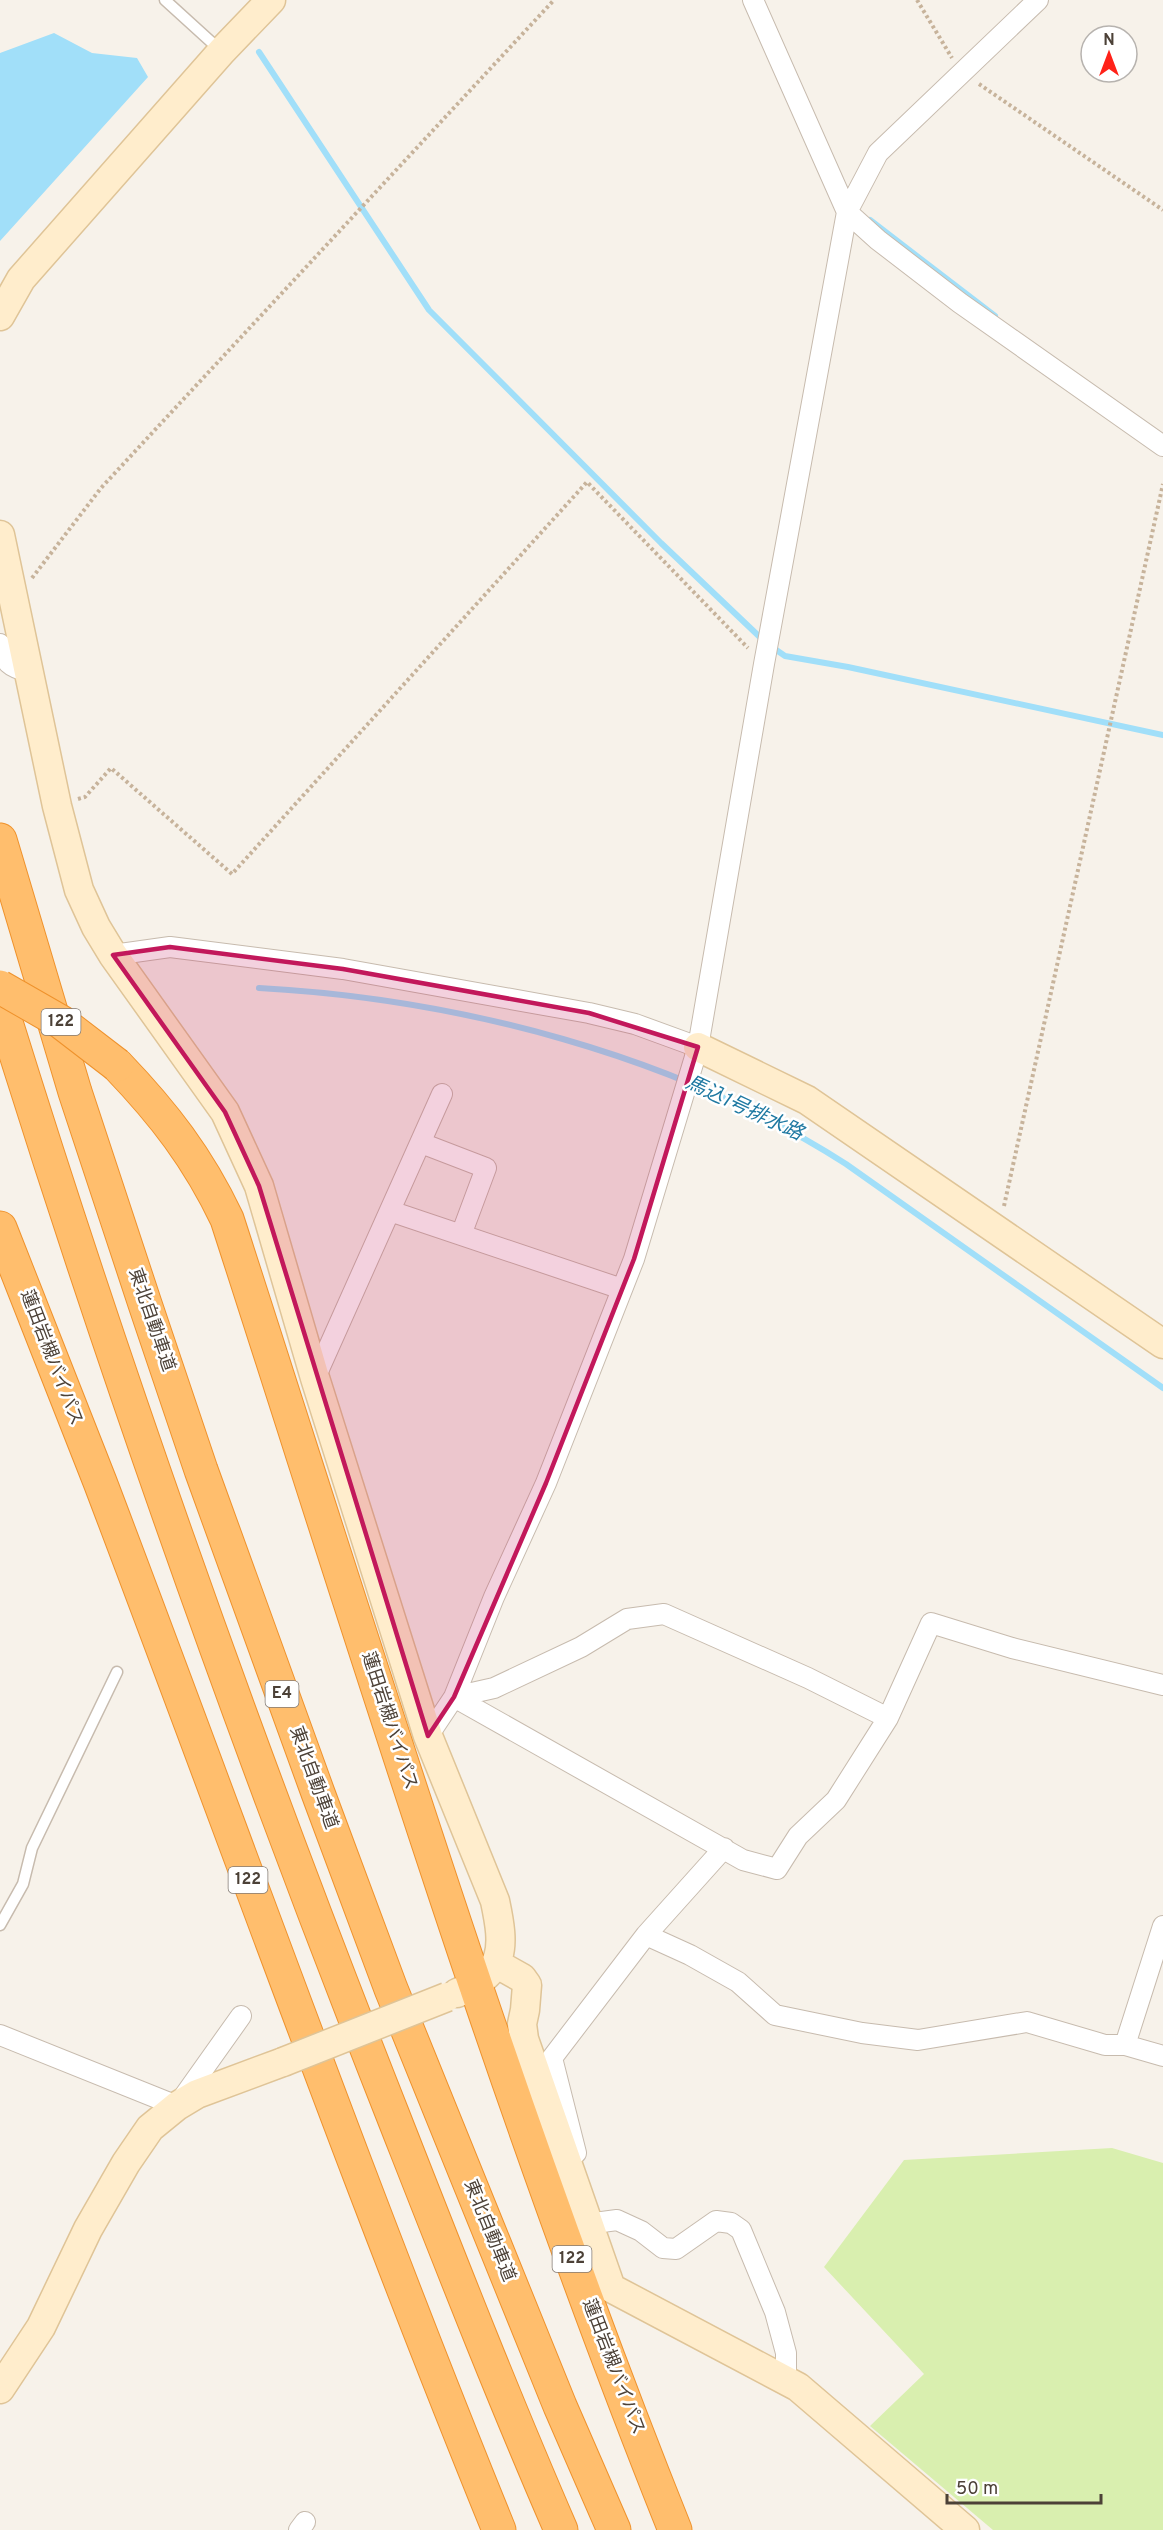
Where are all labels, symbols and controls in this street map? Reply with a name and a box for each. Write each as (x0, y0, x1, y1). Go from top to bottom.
north arrow (1079, 24, 1139, 84)
text: N (1103, 31, 1115, 51)
road number: 122 (42, 1009, 80, 1035)
water label: 馬込1号排水路 (681, 1070, 809, 1148)
street label: 東北自動車道 (123, 1265, 179, 1375)
street label: 蓮田岩槻バイパス (15, 1287, 87, 1429)
street label: 蓮田岩槻バイパス (356, 1649, 422, 1793)
road number: E4 (266, 1681, 298, 1707)
street label: 東北自動車道 (284, 1723, 342, 1833)
road number: 122 (228, 1867, 268, 1893)
street label: 東北自動車道 (458, 2177, 520, 2285)
road number: 122 (552, 2246, 592, 2272)
street label: 蓮田岩槻バイパス (577, 2296, 649, 2438)
scale bar (947, 2467, 1102, 2505)
text: 50 m (956, 2478, 998, 2501)

